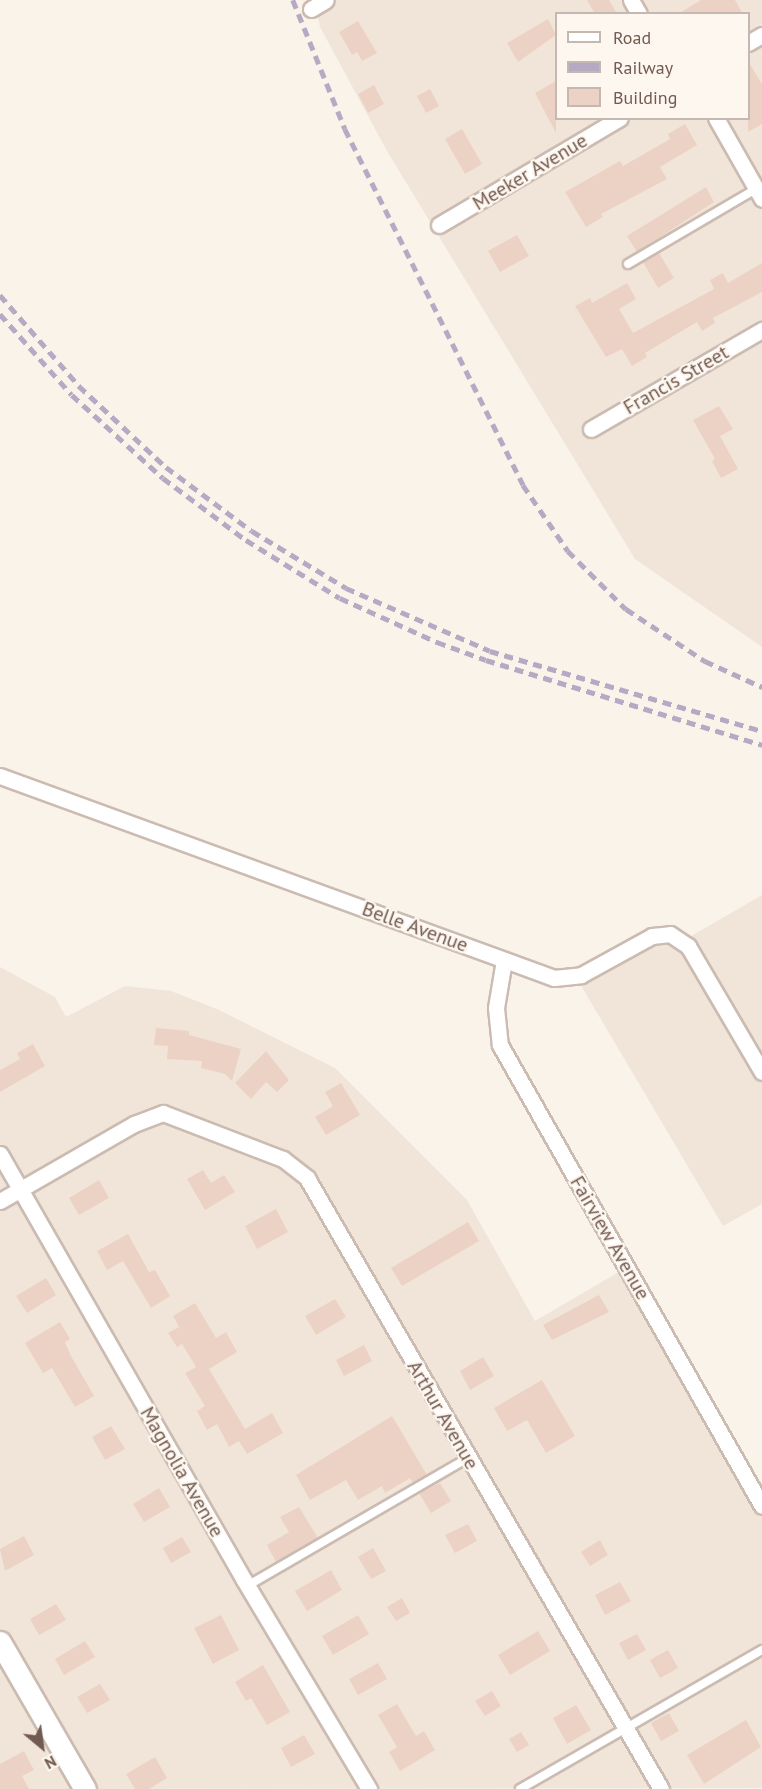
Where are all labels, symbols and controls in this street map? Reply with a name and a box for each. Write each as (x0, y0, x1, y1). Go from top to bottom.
legend (555, 12, 750, 120)
text: Road (613, 26, 651, 49)
text: Railway (613, 56, 673, 79)
text: Building (613, 86, 677, 109)
street label: Meeker Avenue (468, 128, 592, 216)
street label: Francis Street (619, 340, 733, 420)
street label: Belle Avenue (359, 897, 471, 957)
street label: Fairview Avenue (565, 1171, 655, 1305)
street label: Arthur Avenue (402, 1356, 484, 1474)
street label: Magnolia Avenue (135, 1402, 229, 1542)
north arrow (12, 1717, 72, 1777)
text: N (41, 1751, 60, 1774)

